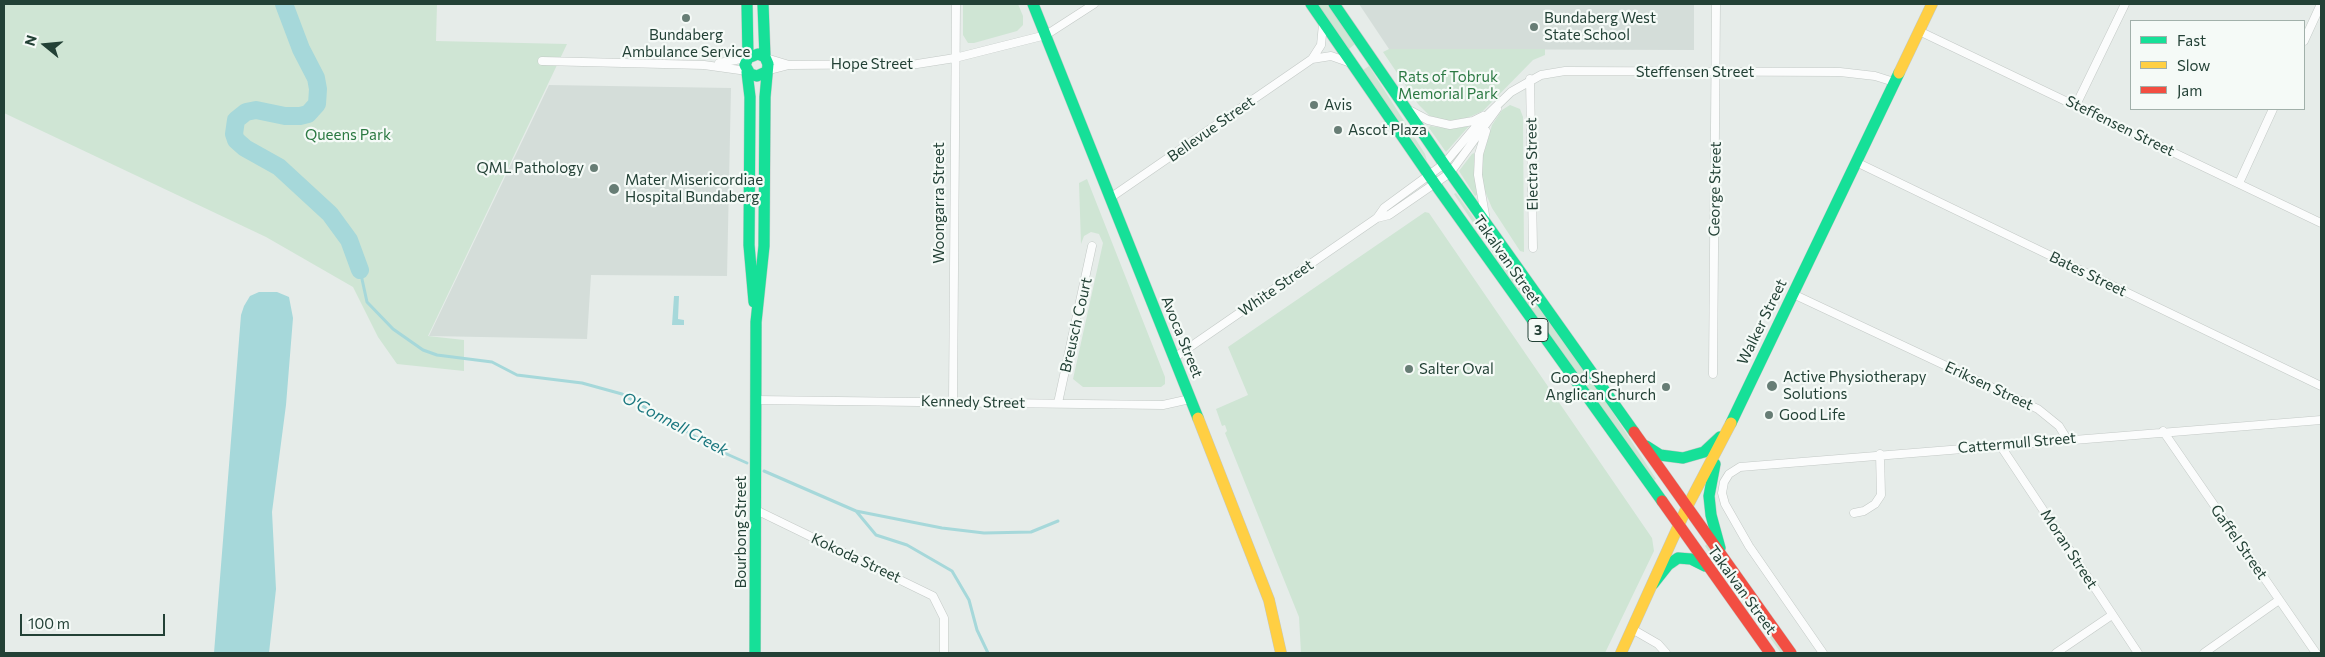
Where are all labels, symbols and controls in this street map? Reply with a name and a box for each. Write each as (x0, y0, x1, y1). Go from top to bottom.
place label: Bundaberg West State School (1544, 9, 1656, 44)
marker: Bundaberg Ambulance Service (680, 12, 692, 24)
north arrow (20, 20, 70, 70)
legend (2130, 20, 2305, 110)
marker: Bundaberg West State School (1528, 21, 1540, 33)
place label: Bundaberg Ambulance Service (622, 26, 750, 61)
text: Fast (2177, 31, 2206, 49)
text: N (21, 33, 40, 48)
street label: Hope Street (831, 55, 913, 73)
text: Slow (2177, 56, 2210, 74)
street label: Steffensen Street (1636, 63, 1754, 81)
park label: Rats of Tobruk Memorial Park (1398, 68, 1498, 103)
text: Jam (2177, 81, 2202, 99)
street label: Bellevue Street (1164, 92, 1258, 166)
street label: Steffensen Street (2063, 92, 2177, 160)
place label: Avis (1324, 96, 1352, 114)
marker: Avis (1308, 99, 1320, 111)
street label: Electra Street (1522, 117, 1542, 211)
place label: Ascot Plaza (1348, 121, 1427, 139)
marker: Ascot Plaza (1332, 124, 1344, 136)
park label: Queens Park (305, 126, 391, 144)
street label: George Street (1705, 141, 1725, 237)
street label: Woongarra Street (930, 142, 948, 264)
place label: QML Pathology (477, 159, 584, 177)
marker: QML Pathology (588, 162, 600, 174)
place label: Mater Misericordiae Hospital Bundaberg (625, 171, 763, 206)
marker: Mater Misericordiae Hospital Bundaberg (607, 182, 621, 196)
street label: Takalvan Street (1469, 212, 1545, 308)
street label: Bates Street (2046, 248, 2130, 300)
street label: White Street (1235, 256, 1317, 320)
street label: Breusch Court (1056, 276, 1096, 374)
street label: Walker Street (1733, 276, 1791, 368)
street label: Avoca Street (1157, 293, 1207, 381)
road number: 3 (1528, 318, 1548, 342)
street label: Eriksen Street (1942, 358, 2036, 414)
place label: Salter Oval (1419, 360, 1494, 378)
marker: Salter Oval (1403, 363, 1415, 375)
place label: Active Physiotherapy Solutions (1783, 368, 1926, 403)
place label: Good Shepherd Anglican Church (1546, 369, 1656, 404)
marker: Active Physiotherapy Solutions (1765, 379, 1779, 393)
marker: Good Shepherd Anglican Church (1660, 381, 1672, 393)
water label: O'Connell Creek (619, 388, 731, 460)
street label: Kennedy Street (921, 392, 1025, 412)
place label: Good Life (1779, 406, 1845, 424)
marker: Good Life (1763, 409, 1775, 421)
street label: Cattermull Street (1957, 429, 2077, 457)
street label: Bourbong Street (732, 476, 750, 588)
street label: Gaffel Street (2207, 501, 2271, 583)
street label: Moran Street (2037, 506, 2101, 592)
street label: Kokoda Street (808, 529, 904, 587)
street label: Takalvan Street (1704, 542, 1780, 638)
scale bar (22, 604, 168, 636)
text: 100 m (28, 614, 70, 632)

